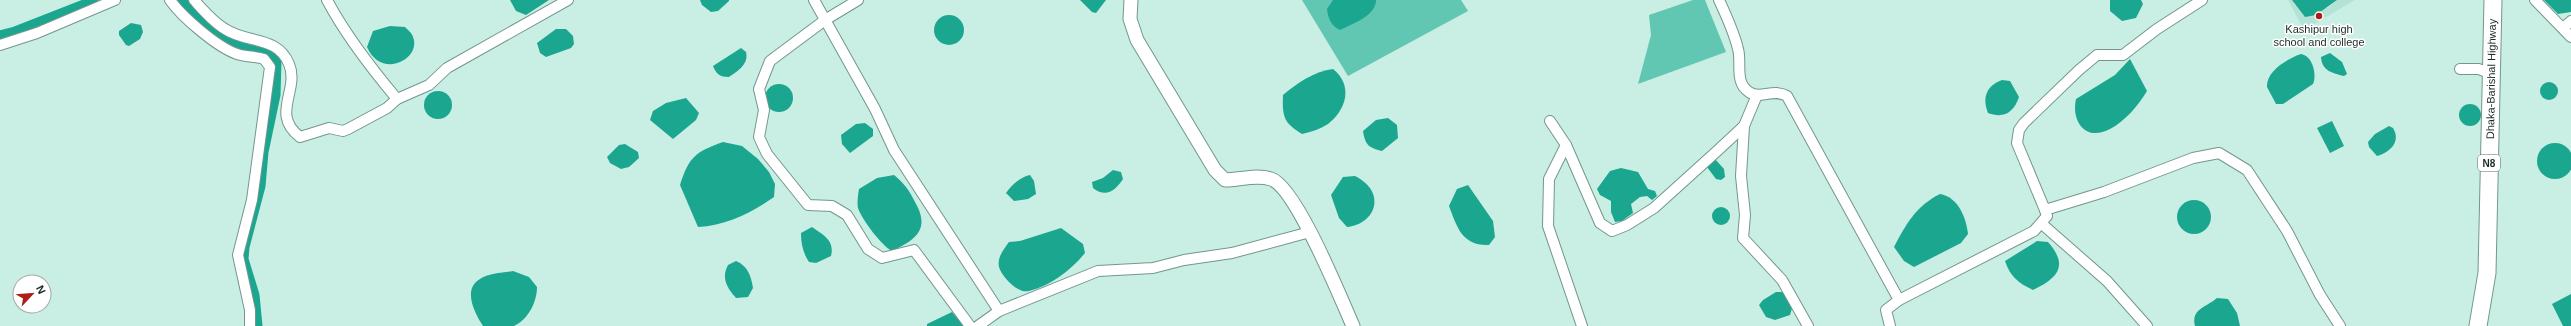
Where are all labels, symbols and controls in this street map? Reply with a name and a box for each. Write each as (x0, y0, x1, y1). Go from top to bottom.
marker: Kashipur high school and college (2314, 11, 2324, 21)
street label: Dhaka-Barishal Highway (2484, 18, 2498, 139)
place label: Kashipur high school and college (2273, 23, 2365, 48)
road number: N8 (2478, 155, 2500, 171)
north arrow (12, 274, 52, 314)
text: N (34, 283, 48, 296)

